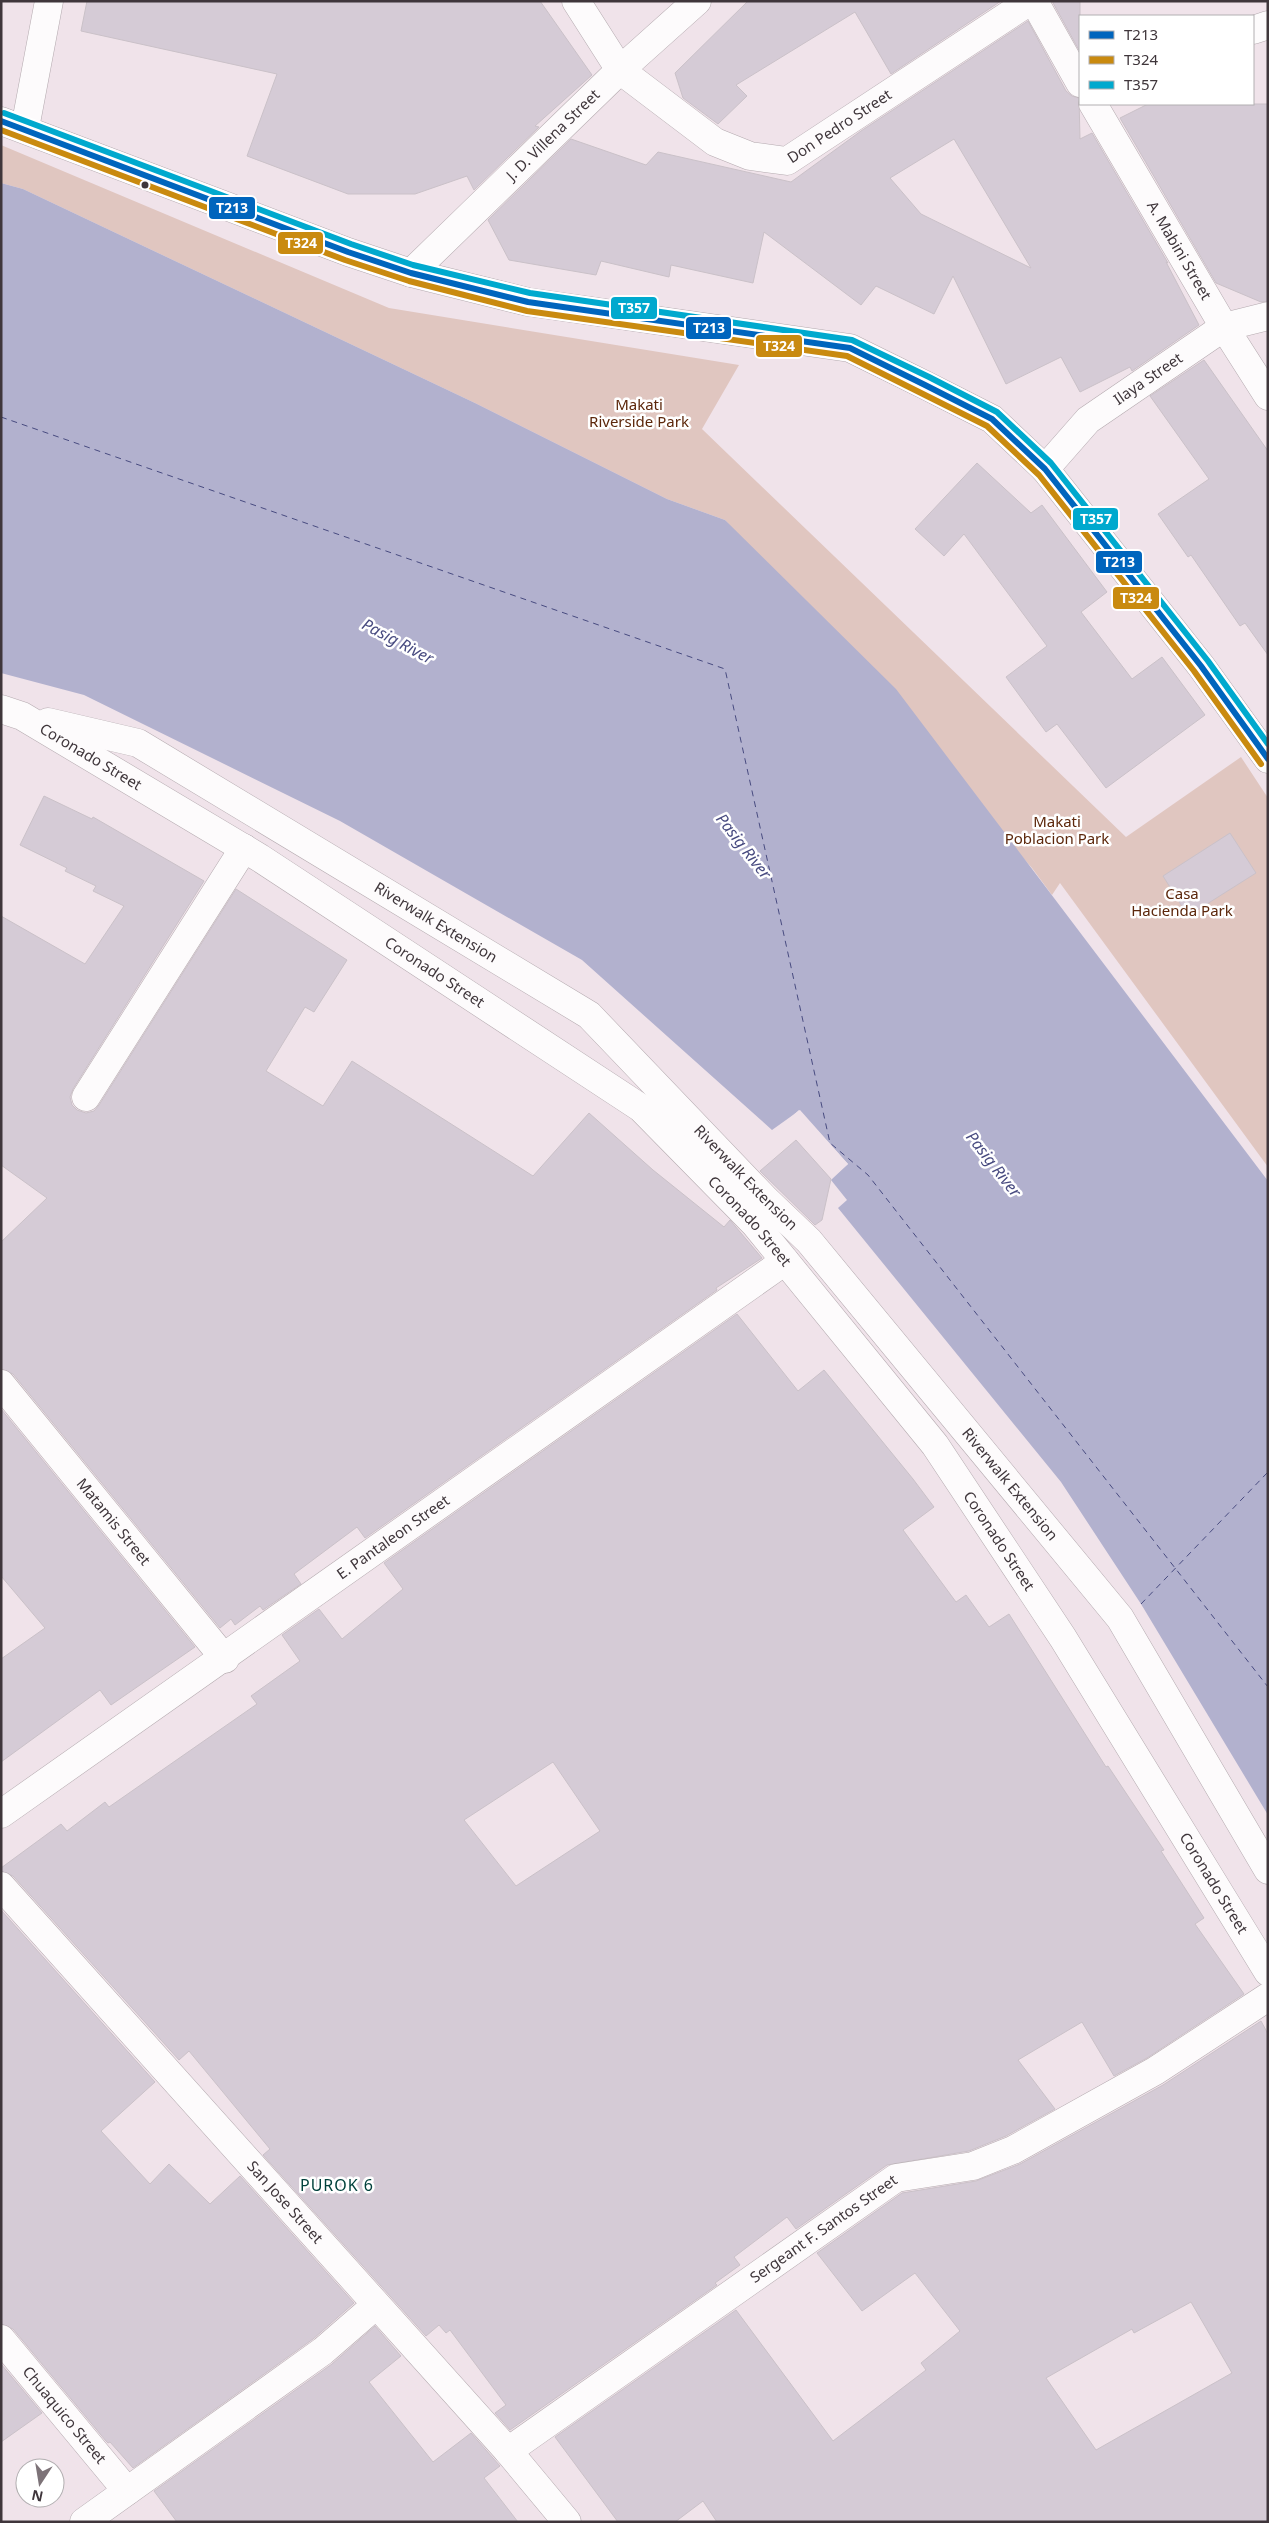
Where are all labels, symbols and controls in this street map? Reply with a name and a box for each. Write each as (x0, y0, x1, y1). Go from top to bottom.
legend (1079, 15, 1254, 105)
text: T213 (1124, 24, 1158, 44)
text: T324 (1124, 49, 1159, 69)
text: T357 (1124, 74, 1158, 94)
street label: J. D. Villena Street (500, 84, 604, 186)
street label: Don Pedro Street (783, 84, 895, 167)
unlabelled marker (140, 180, 150, 190)
line badge: T213 (208, 196, 256, 220)
street label: A. Mabini Street (1143, 197, 1217, 304)
text: T213 (216, 198, 248, 217)
line badge: T324 (277, 231, 324, 255)
text: T324 (285, 233, 317, 252)
line badge: T357 (610, 296, 658, 320)
text: T357 (618, 298, 650, 317)
line badge: T213 (685, 316, 732, 340)
text: T213 (693, 318, 725, 337)
line badge: T324 (755, 334, 803, 358)
text: T324 (763, 336, 795, 355)
street label: Ilaya Street (1109, 347, 1186, 409)
park label: Makati Riverside Park (589, 394, 689, 431)
line badge: T357 (1072, 507, 1119, 531)
text: T357 (1080, 509, 1112, 528)
line badge: T213 (1095, 550, 1143, 574)
text: T213 (1103, 552, 1135, 571)
line badge: T324 (1112, 586, 1160, 610)
text: T324 (1120, 588, 1152, 607)
water label: Pasig River (359, 613, 438, 669)
street label: Coronado Street (36, 718, 146, 795)
water label: Pasig River (711, 809, 777, 884)
park label: Makati Poblacion Park (1005, 811, 1109, 848)
street label: Riverwalk Extension (371, 877, 501, 966)
park label: Casa Hacienda Park (1131, 883, 1233, 920)
street label: Coronado Street (381, 932, 489, 1012)
street label: Riverwalk Extension (690, 1120, 803, 1234)
water label: Pasig River (961, 1127, 1027, 1202)
street label: Coronado Street (704, 1171, 797, 1271)
street label: Riverwalk Extension (958, 1423, 1063, 1544)
street label: Matamis Street (73, 1474, 156, 1570)
street label: Coronado Street (959, 1487, 1040, 1595)
street label: E. Pantaleon Street (332, 1490, 453, 1583)
street label: Coronado Street (1176, 1828, 1253, 1938)
street label: San Jose Street (243, 2156, 328, 2248)
street label: Sergeant F. Santos Street (745, 2169, 901, 2287)
district label: PUROK 6 (300, 2174, 374, 2196)
street label: Chuaquico Street (19, 2362, 112, 2468)
north arrow (15, 2458, 65, 2508)
text: N (30, 2486, 45, 2507)

